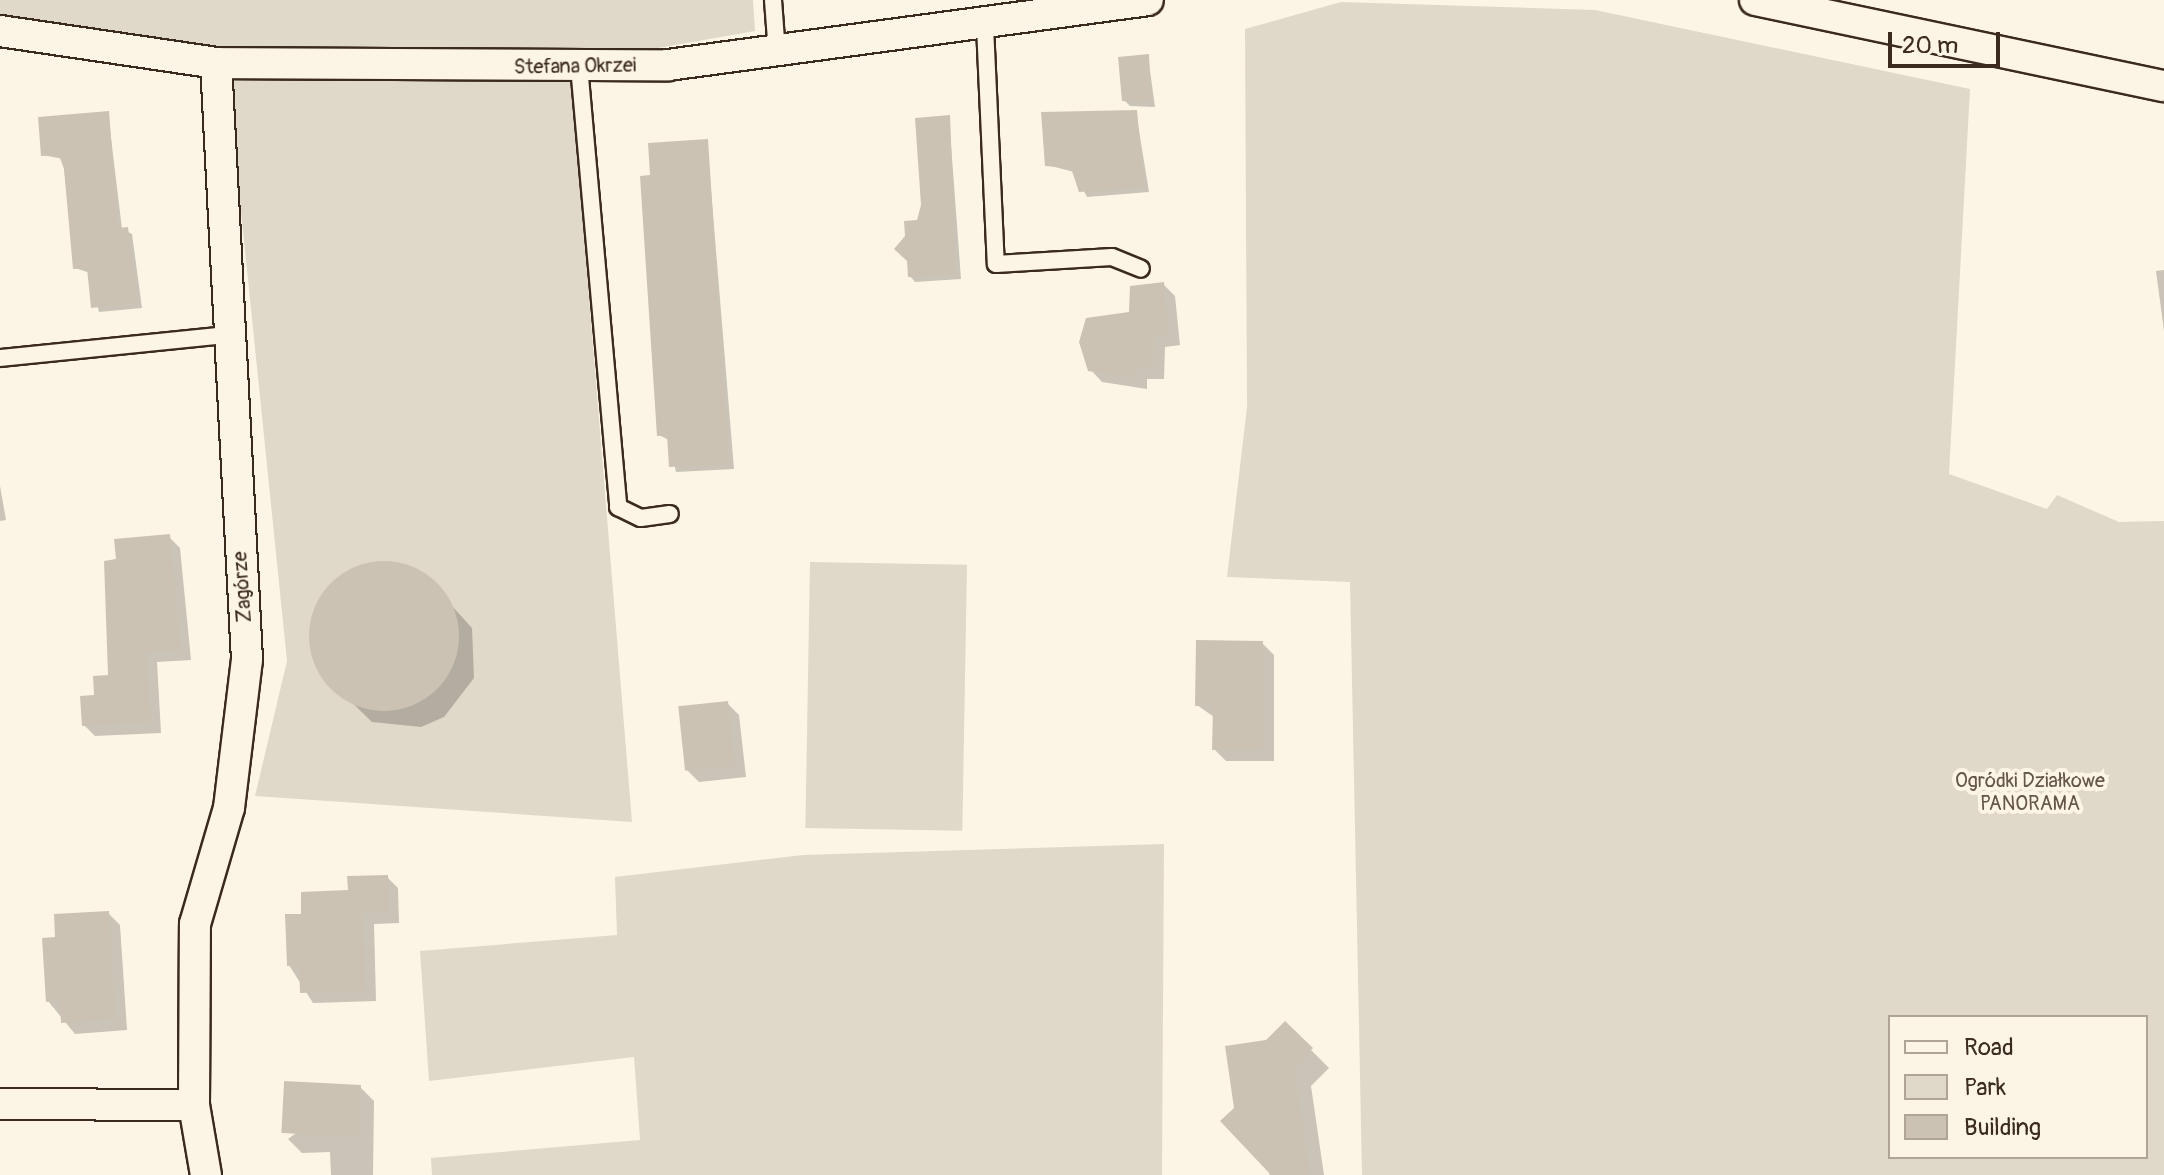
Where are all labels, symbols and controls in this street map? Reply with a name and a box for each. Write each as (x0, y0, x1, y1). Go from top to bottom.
scale bar (1892, 16, 2004, 66)
text: 20 m (1902, 31, 1958, 60)
street label: Stefana Okrzei (514, 53, 636, 79)
street label: Zagórze (228, 551, 256, 623)
park label: Ogródki Działkowe PANORAMA (1955, 769, 2105, 816)
legend (1888, 1015, 2148, 1159)
text: Road (1964, 1033, 2014, 1062)
text: Park (1964, 1073, 2006, 1102)
text: Building (1964, 1113, 2041, 1142)

